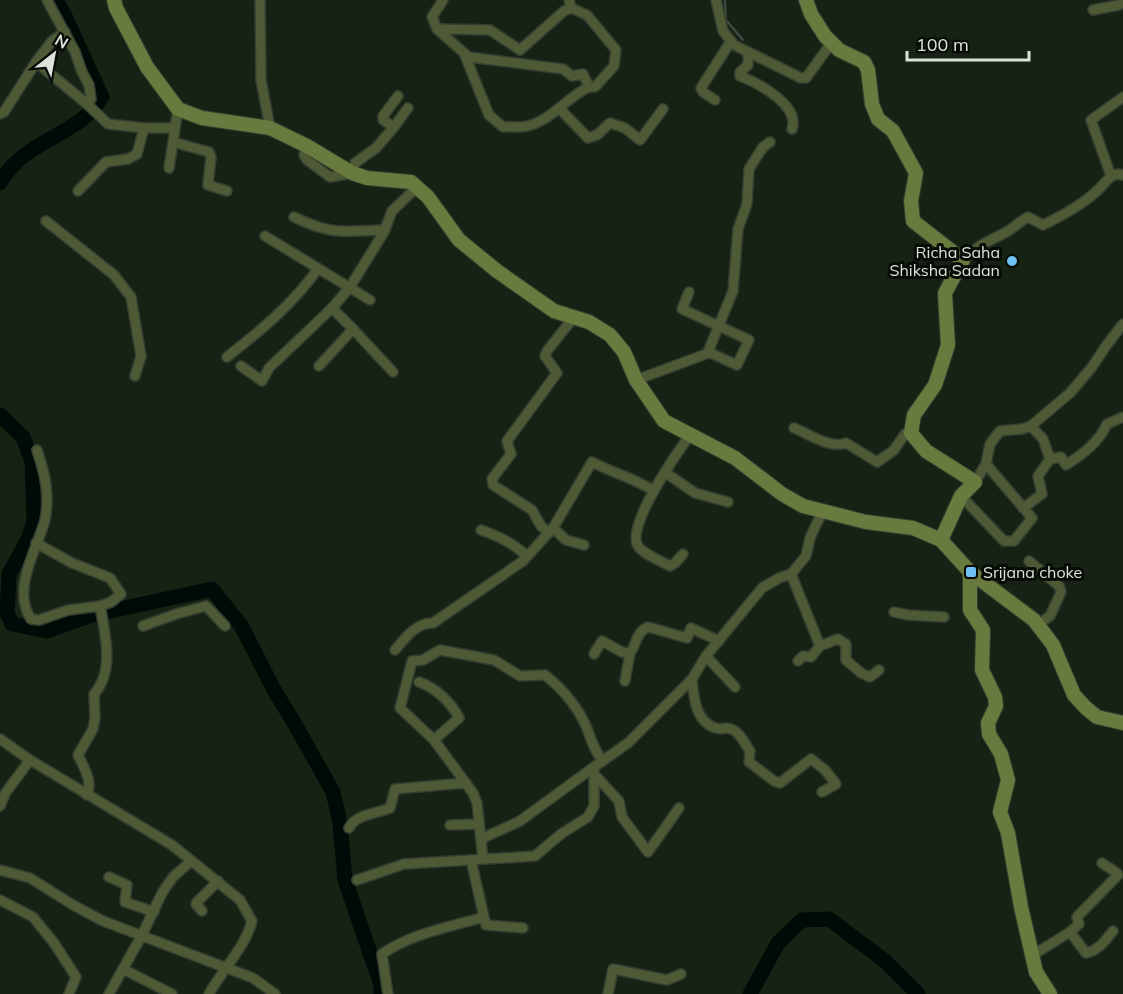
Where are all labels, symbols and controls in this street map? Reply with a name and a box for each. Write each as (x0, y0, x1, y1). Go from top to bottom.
north arrow (24, 24, 84, 84)
scale bar (907, 24, 1028, 62)
text: N (51, 29, 72, 53)
text: 100 m (916, 33, 969, 56)
place label: Richa Saha Shiksha Sadan (890, 242, 1000, 280)
marker: Richa Saha Shiksha Sadan (1005, 254, 1019, 268)
place label: Srijana choke (983, 562, 1082, 582)
marker: Srijana choke (964, 565, 978, 579)

